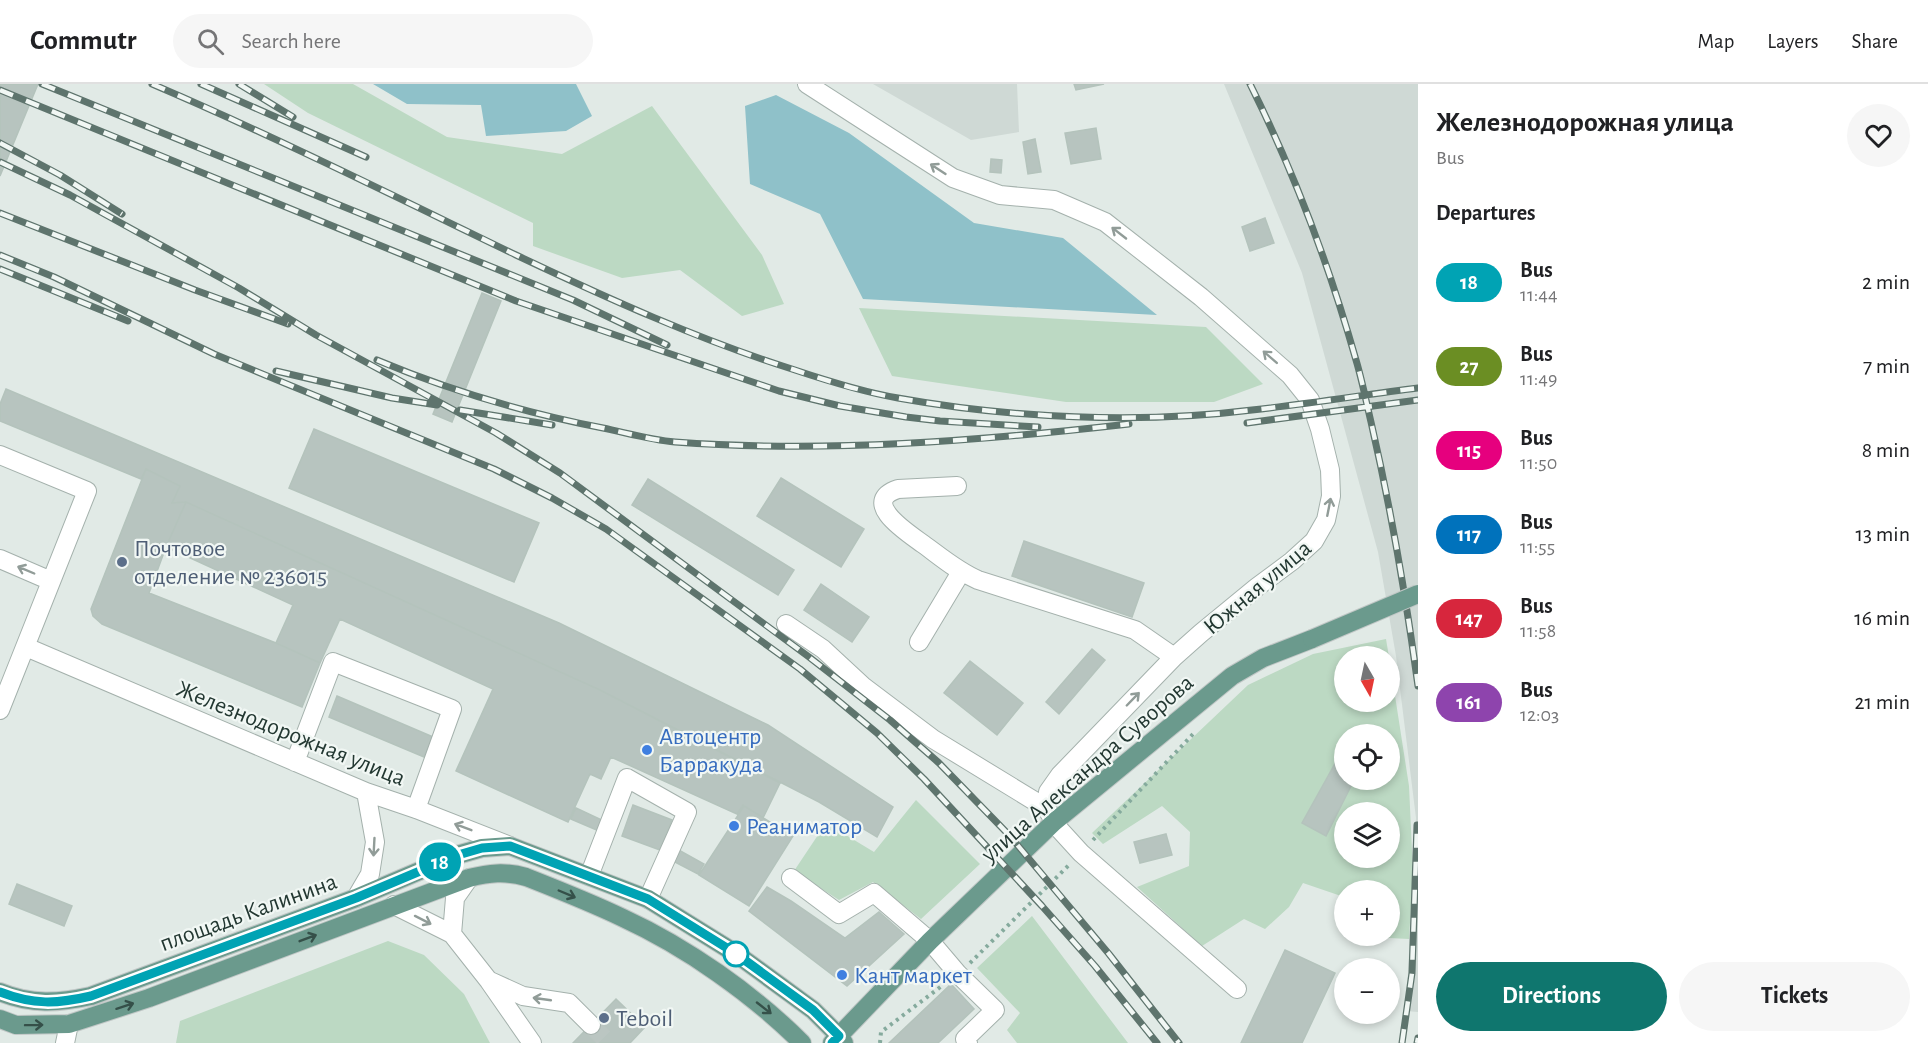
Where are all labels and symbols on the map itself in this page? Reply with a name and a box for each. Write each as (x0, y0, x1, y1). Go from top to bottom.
one-way arrow (931, 163, 947, 175)
one-way arrow (1112, 227, 1128, 239)
one-way arrow (1263, 350, 1278, 364)
one-way arrow (1324, 497, 1335, 517)
street label: Южная улица (1199, 536, 1316, 640)
place label: Почтовое отделение № 236015 (134, 537, 327, 589)
marker: Почтовое отделение № 236015 (115, 555, 129, 569)
one-way arrow (17, 564, 35, 575)
north arrow (1334, 646, 1400, 712)
street label: улица Александра Суворова (976, 670, 1198, 868)
street label: Железнодорожная улица (173, 677, 409, 791)
one-way arrow (1126, 692, 1140, 707)
place label: Автоцентр Барракуда (659, 725, 763, 777)
marker: Автоцентр Барракуда (640, 743, 654, 757)
place label: Реаниматор (746, 815, 862, 839)
marker: Реаниматор (727, 819, 741, 833)
one-way arrow (454, 821, 473, 832)
one-way arrow (368, 836, 379, 856)
line badge: 18 (413, 842, 467, 882)
street label: площадь Калинина (156, 870, 340, 956)
one-way arrow (557, 888, 575, 900)
one-way arrow (413, 915, 431, 926)
one-way arrow (298, 932, 316, 943)
unlabelled marker (723, 941, 749, 967)
place label: Кант маркет (854, 964, 972, 988)
marker: Кант маркет (835, 968, 849, 982)
one-way arrow (533, 994, 553, 1005)
one-way arrow (115, 1000, 134, 1011)
one-way arrow (756, 1002, 772, 1015)
place label: Teboil (616, 1007, 673, 1031)
marker: Teboil (597, 1011, 611, 1025)
one-way arrow (24, 1019, 44, 1030)

